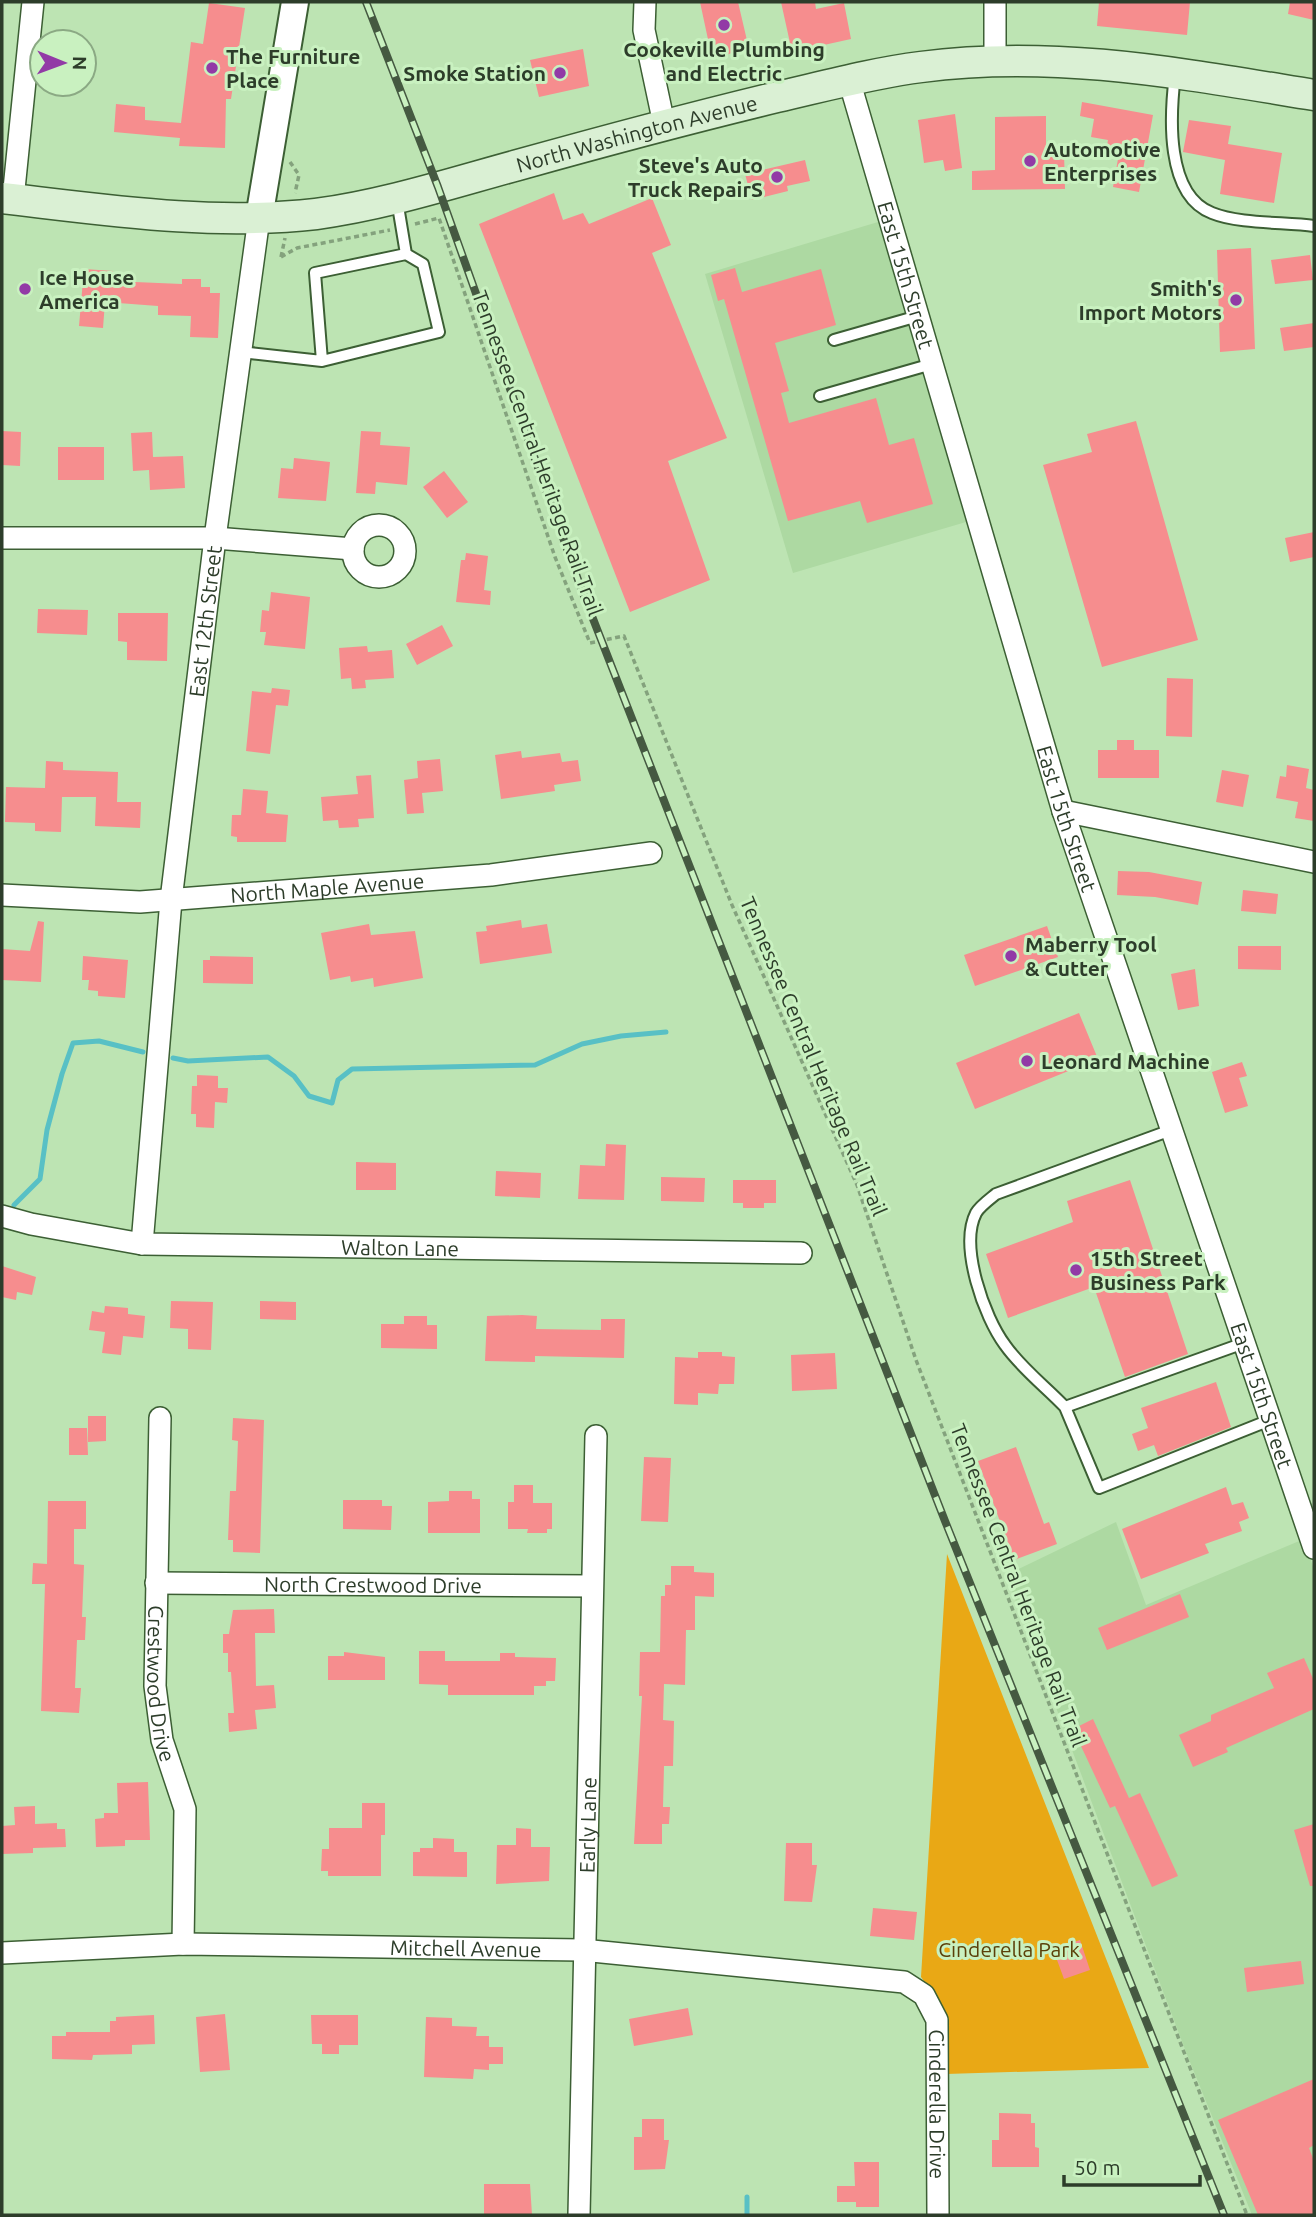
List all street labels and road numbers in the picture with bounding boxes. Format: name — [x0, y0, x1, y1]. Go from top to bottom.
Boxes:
street label: North Washington Avenue — [513, 90, 760, 177]
street label: East 15th Street — [873, 198, 939, 351]
street label: Tennessee Central Heritage Rail Trail — [468, 287, 608, 619]
street label: East 12th Street — [184, 544, 226, 698]
street label: East 15th Street — [1032, 743, 1102, 895]
street label: North Maple Avenue — [229, 868, 425, 907]
street label: Tennessee Central Heritage Rail Trail — [736, 893, 892, 1219]
street label: Walton Lane — [341, 1235, 459, 1260]
street label: East 15th Street — [1226, 1319, 1298, 1471]
street label: Tennessee Central Heritage Rail Trail — [946, 1420, 1092, 1750]
street label: North Crestwood Drive — [264, 1572, 482, 1597]
street label: Crestwood Drive — [143, 1605, 180, 1765]
street label: Early Lane — [574, 1777, 601, 1873]
street label: Mitchell Avenue — [390, 1935, 542, 1961]
street label: Cinderella Drive — [925, 2029, 950, 2179]

